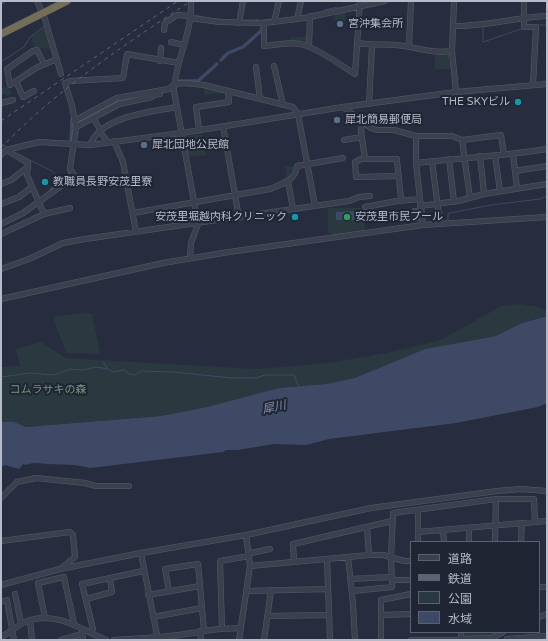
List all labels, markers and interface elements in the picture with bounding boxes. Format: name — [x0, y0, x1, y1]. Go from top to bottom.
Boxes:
place label: 宮沖集会所 — [348, 17, 403, 31]
marker: 宮沖集会所 — [335, 19, 345, 29]
place label: THE SKYビル — [442, 95, 510, 109]
marker: THE SKYビル — [513, 97, 523, 107]
place label: 犀北簡易郵便局 — [345, 113, 422, 127]
marker: 犀北簡易郵便局 — [332, 115, 342, 125]
place label: 犀北団地公民館 — [152, 138, 229, 152]
marker: 犀北団地公民館 — [139, 140, 149, 150]
place label: 教職員長野安茂里寮 — [53, 175, 152, 189]
marker: 教職員長野安茂里寮 — [40, 177, 50, 187]
place label: 安茂里堀越内科クリニック — [155, 210, 287, 224]
place label: 安茂里市民プール — [355, 210, 443, 224]
marker: 安茂里堀越内科クリニック — [290, 212, 300, 222]
marker: 安茂里市民プール — [342, 212, 352, 222]
park label: コムラサキの森 — [10, 383, 86, 397]
water label: 犀川 — [261, 398, 287, 418]
legend — [410, 541, 540, 633]
text: 道路 — [448, 552, 472, 566]
text: 鉄道 — [448, 572, 472, 586]
text: 公園 — [448, 592, 472, 606]
text: 水域 — [448, 612, 472, 626]

